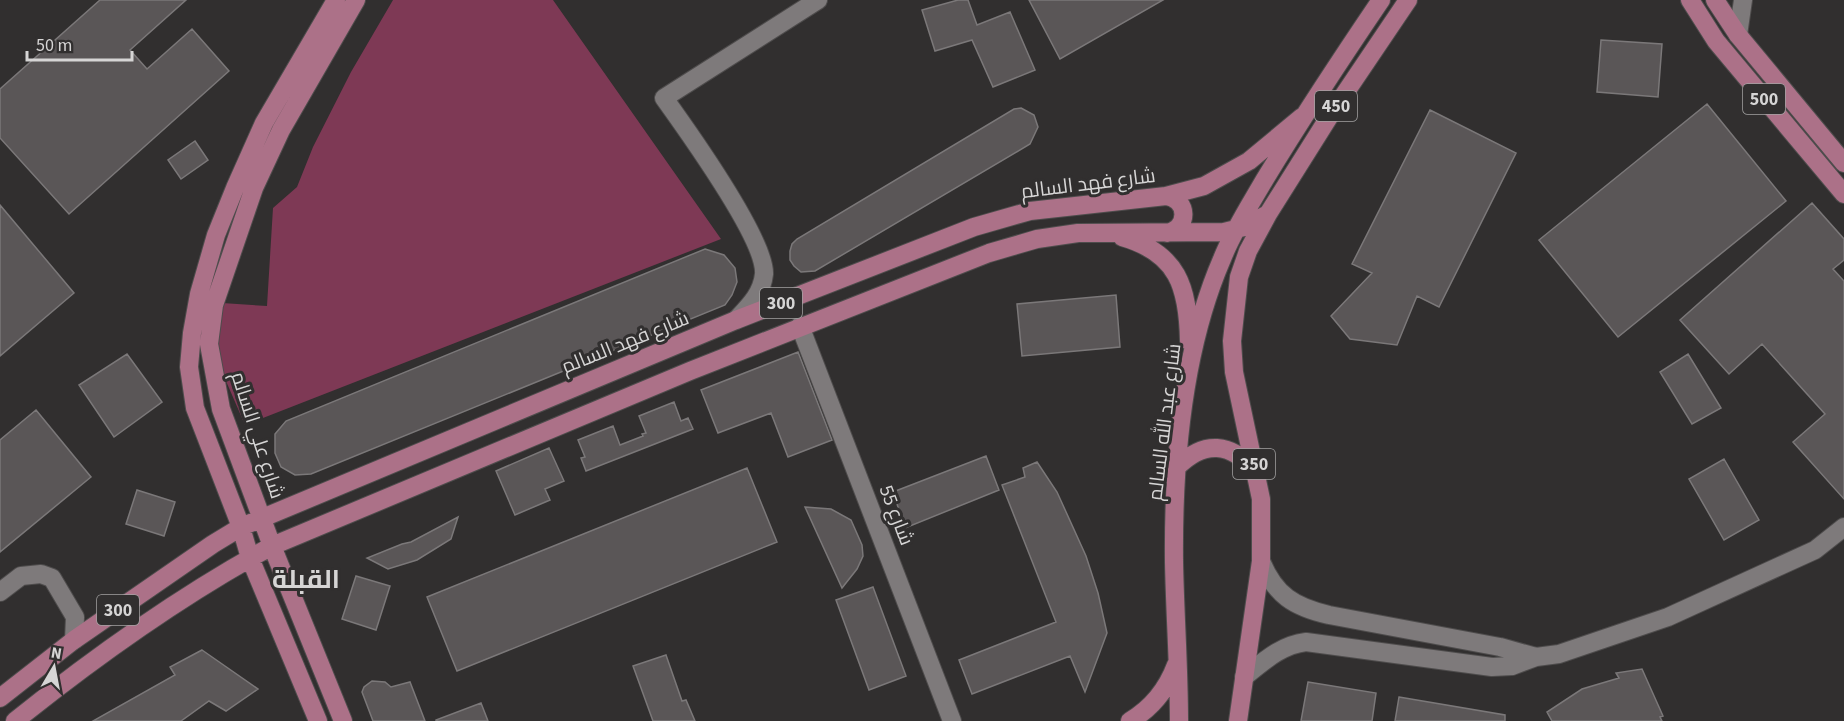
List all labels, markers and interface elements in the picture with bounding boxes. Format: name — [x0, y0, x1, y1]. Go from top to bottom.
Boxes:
scale bar — [27, 24, 132, 62]
text: 50 m — [36, 33, 72, 58]
road number: 500 — [1743, 84, 1785, 114]
road number: 450 — [1315, 91, 1357, 121]
street label: شارع فهد السالم — [1019, 162, 1157, 206]
road number: 300 — [760, 288, 802, 318]
street label: شارع فهد السالم — [557, 305, 693, 381]
street label: شارع عبد الله السالم — [1141, 342, 1189, 502]
street label: شارع علي السالم — [222, 368, 291, 503]
road number: 350 — [1233, 449, 1275, 479]
street label: شارع 55 — [872, 481, 920, 550]
district label: القبلة — [272, 561, 340, 598]
road number: 300 — [97, 595, 139, 625]
north arrow — [24, 637, 84, 697]
text: N — [49, 641, 64, 665]

